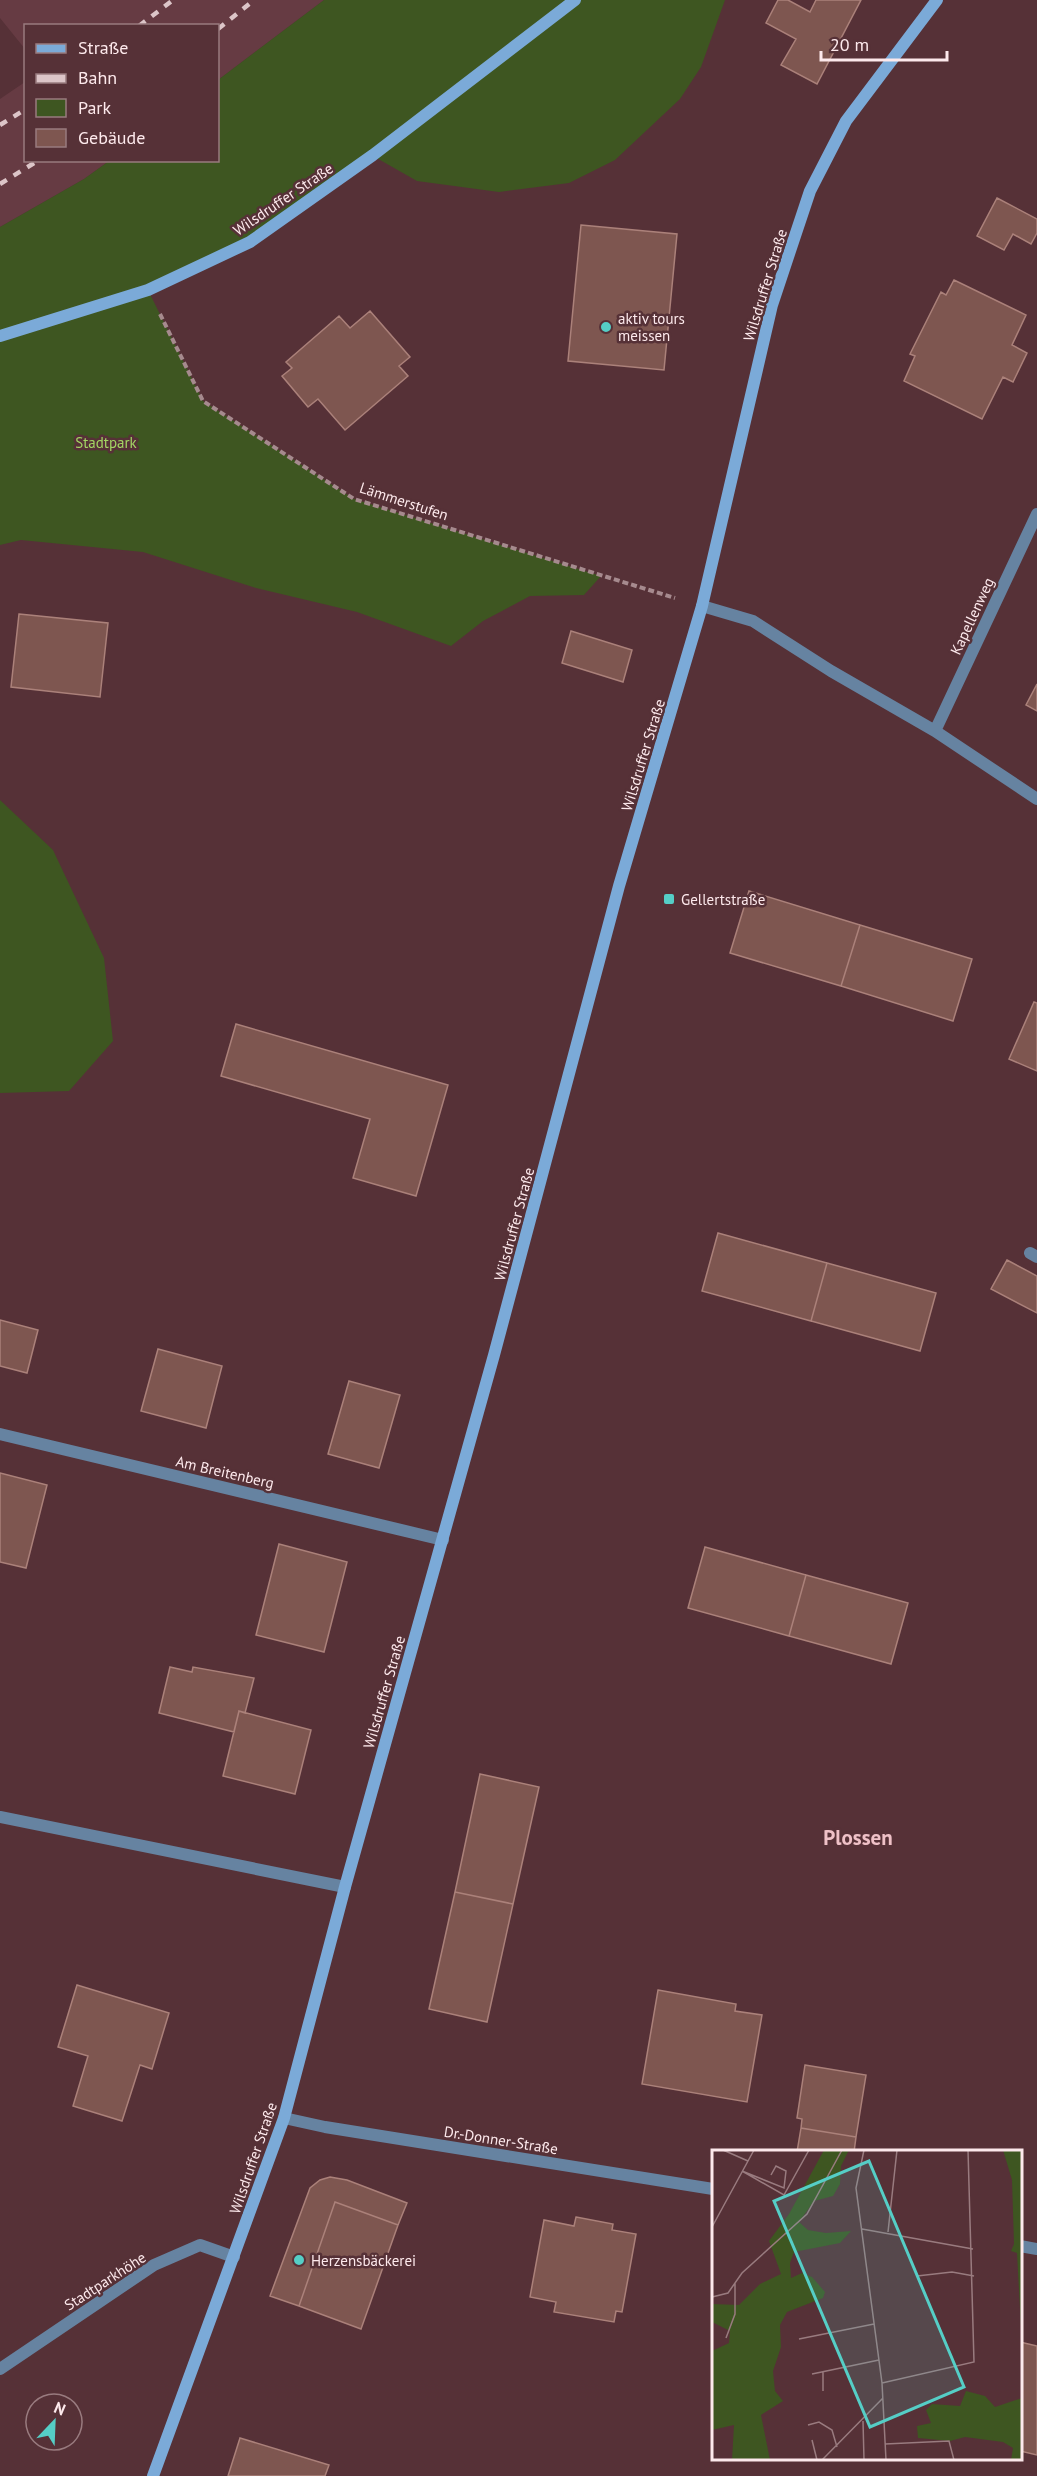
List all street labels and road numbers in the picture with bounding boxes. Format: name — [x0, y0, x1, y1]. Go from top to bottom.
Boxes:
street label: Wilsdruffer Straße — [229, 159, 337, 239]
street label: Wilsdruffer Straße — [739, 226, 791, 344]
street label: Lämmerstufen — [357, 478, 451, 524]
street label: Kapellenweg — [946, 574, 998, 658]
street label: Wilsdruffer Straße — [617, 696, 669, 814]
street label: Wilsdruffer Straße — [490, 1165, 538, 1283]
street label: Am Breitenberg — [174, 1451, 276, 1493]
street label: Wilsdruffer Straße — [359, 1633, 409, 1751]
street label: Wilsdruffer Straße — [225, 2100, 281, 2216]
street label: Dr.-Donner-Straße — [443, 2122, 559, 2158]
street label: Stadtparkhöhe — [61, 2248, 149, 2314]

